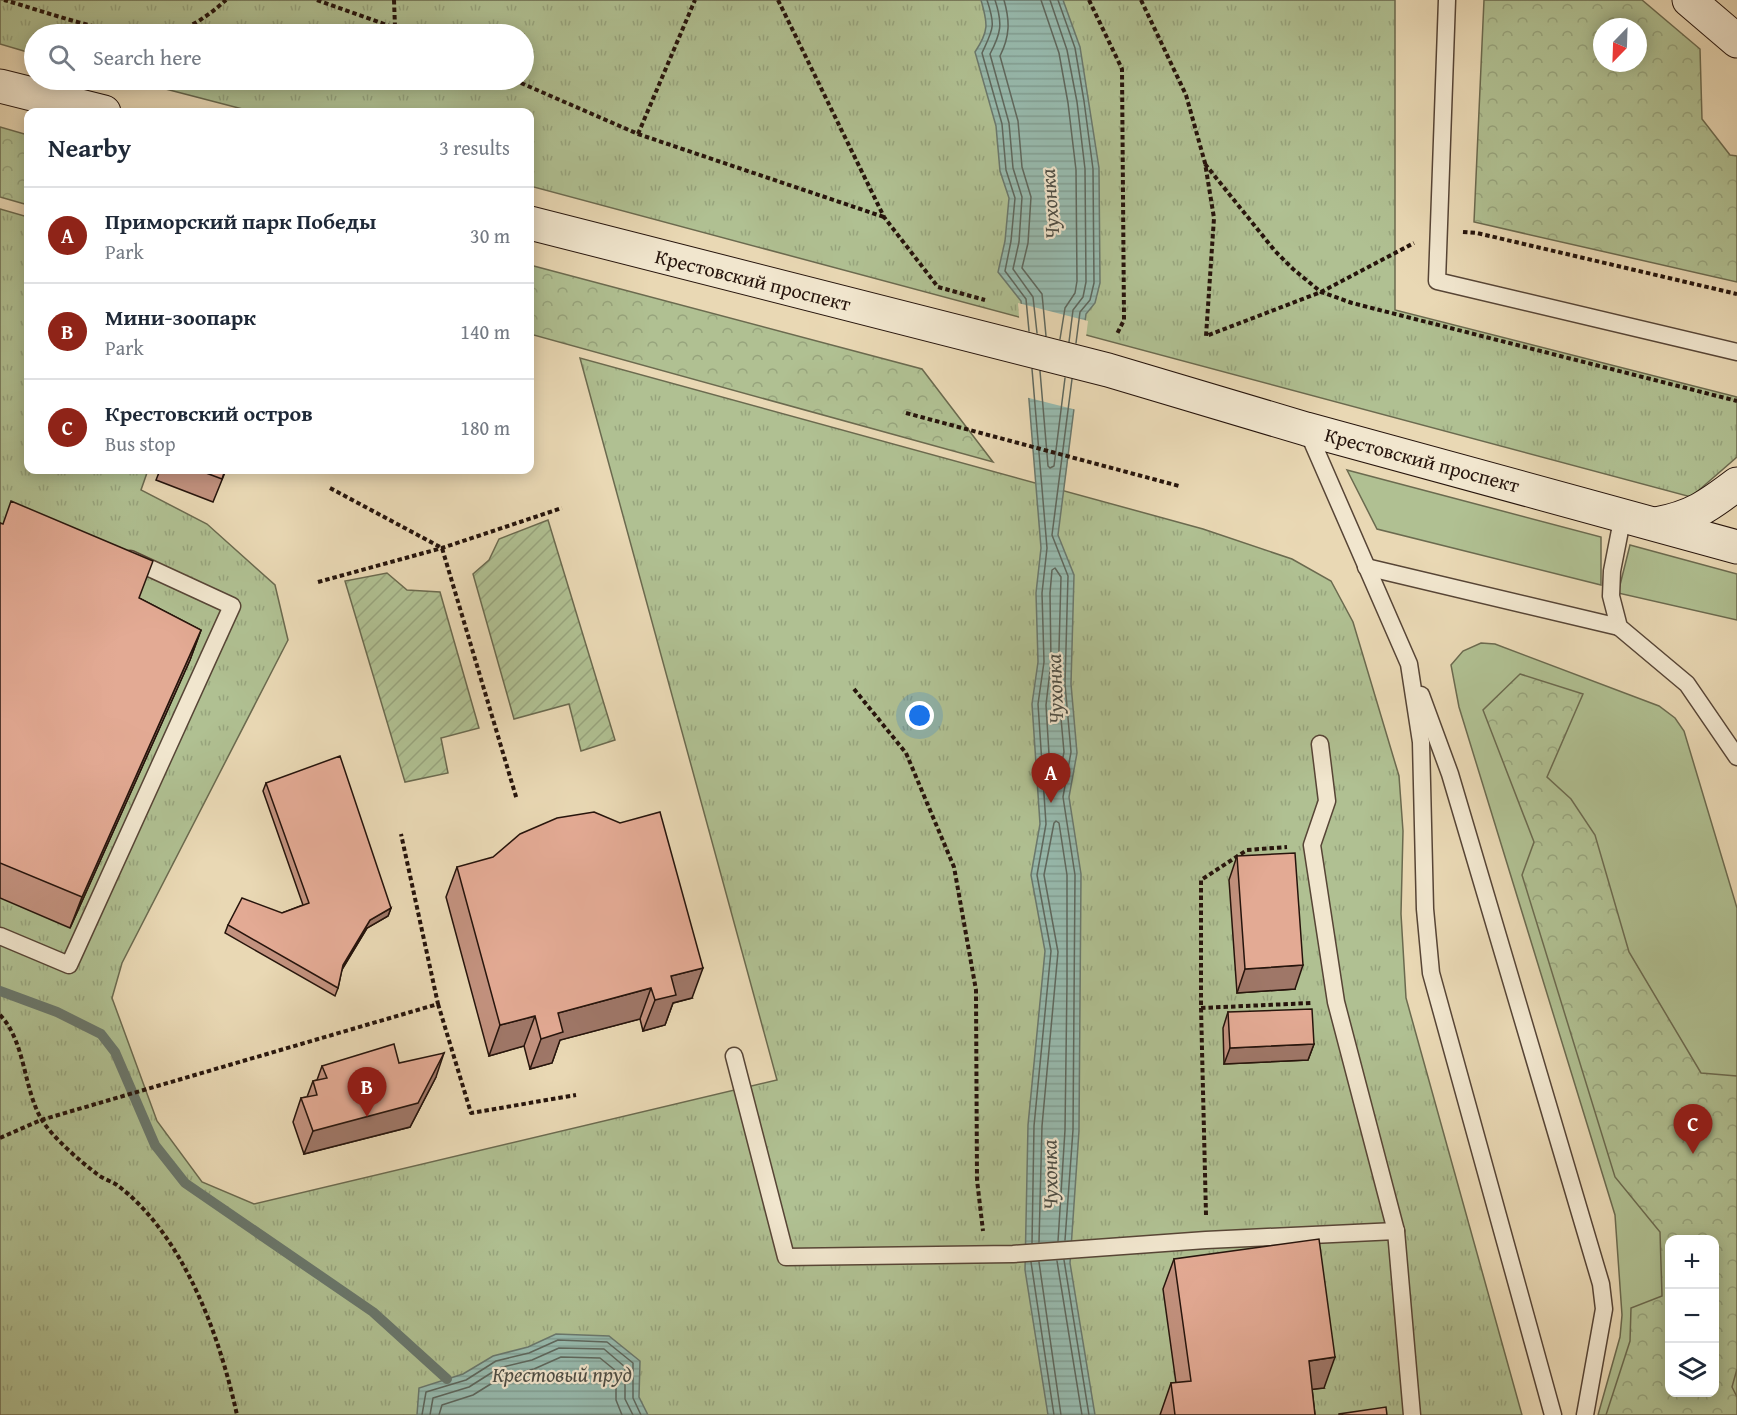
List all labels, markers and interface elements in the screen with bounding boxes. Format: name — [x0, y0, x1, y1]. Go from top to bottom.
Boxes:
north arrow — [1593, 18, 1647, 72]
search box — [24, 24, 534, 90]
icon: search — [45, 41, 78, 74]
text: Search here — [93, 41, 202, 73]
text: Nearby — [48, 128, 131, 167]
text: 3 results — [439, 133, 510, 162]
water label: Чухонка — [1032, 167, 1067, 240]
text: Приморский парк Победы — [105, 205, 376, 237]
text: A — [61, 221, 74, 250]
text: 30 m — [470, 221, 510, 250]
text: Park — [105, 237, 144, 266]
street label: Крестовский проспект — [652, 241, 854, 318]
text: Мини-зоопарк — [105, 301, 256, 333]
text: B — [61, 317, 74, 346]
text: 140 m — [460, 317, 510, 346]
text: Park — [105, 333, 144, 362]
text: Крестовский остров — [105, 397, 313, 429]
text: C — [62, 413, 73, 442]
text: 180 m — [460, 413, 510, 442]
street label: Крестовский проспект — [1322, 420, 1523, 500]
text: Bus stop — [105, 429, 176, 458]
water label: Чухонка — [1038, 653, 1071, 725]
your location — [905, 701, 934, 730]
pin: A — [1032, 754, 1070, 803]
pin: B — [348, 1068, 386, 1117]
pin: C — [1674, 1104, 1712, 1154]
water label: Чухонка — [1033, 1139, 1066, 1211]
map controls — [1665, 1235, 1719, 1397]
button: + — [1665, 1235, 1719, 1289]
button: − — [1665, 1289, 1719, 1343]
button: layers — [1665, 1343, 1719, 1397]
water label: Крестовый пруд — [492, 1359, 632, 1390]

